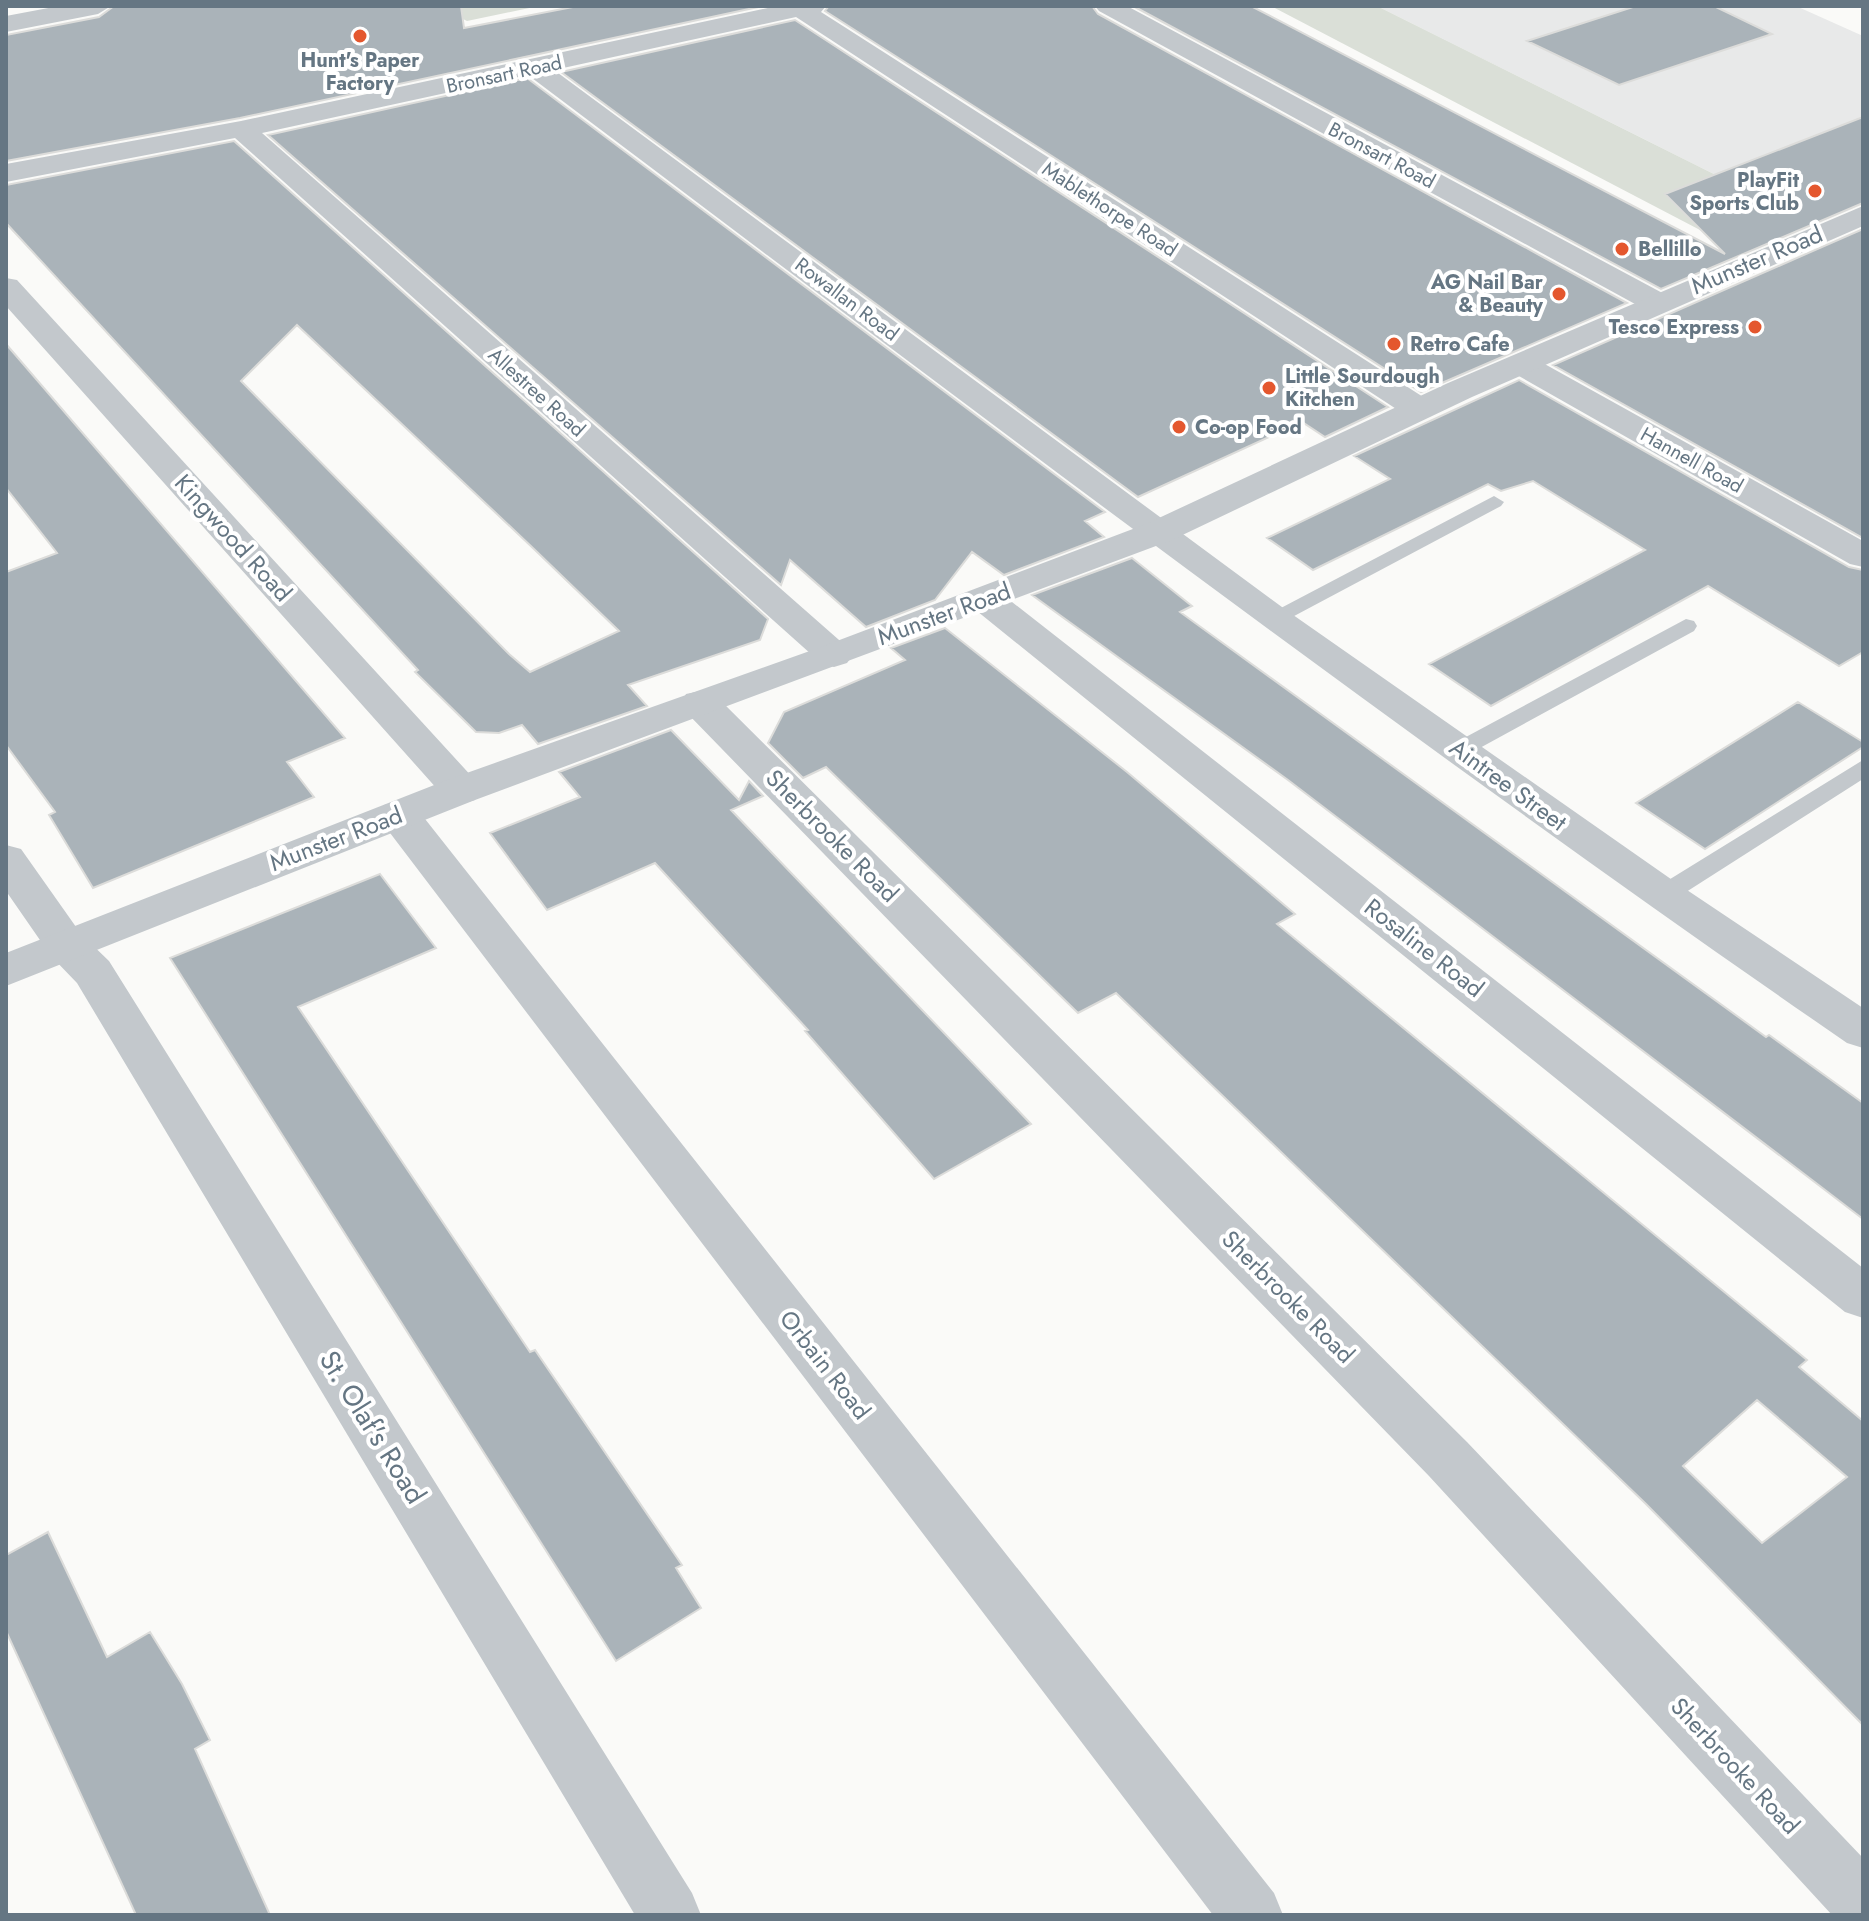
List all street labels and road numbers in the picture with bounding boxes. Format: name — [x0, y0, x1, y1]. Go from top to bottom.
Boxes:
street label: Bronsart Road — [444, 48, 565, 101]
street label: Bronsart Road — [1323, 115, 1441, 196]
street label: Mablethorpe Road — [1036, 155, 1183, 264]
street label: Munster Road — [1686, 216, 1828, 303]
street label: Rowallan Road — [789, 251, 905, 348]
street label: Allestree Road — [482, 341, 592, 444]
street label: Hannell Road — [1635, 420, 1748, 501]
street label: Kingwood Road — [167, 466, 300, 609]
street label: Munster Road — [872, 573, 1015, 654]
street label: Aintree Street — [1442, 730, 1574, 839]
street label: Sherbrooke Road — [758, 761, 907, 910]
street label: Munster Road — [264, 797, 407, 880]
street label: Rosaline Road — [1357, 890, 1492, 1006]
street label: Sherbrooke Road — [1214, 1222, 1363, 1371]
street label: Orbain Road — [772, 1303, 879, 1427]
street label: St. Olaf's Road — [309, 1343, 436, 1512]
street label: Sherbrooke Road — [1663, 1689, 1808, 1842]

